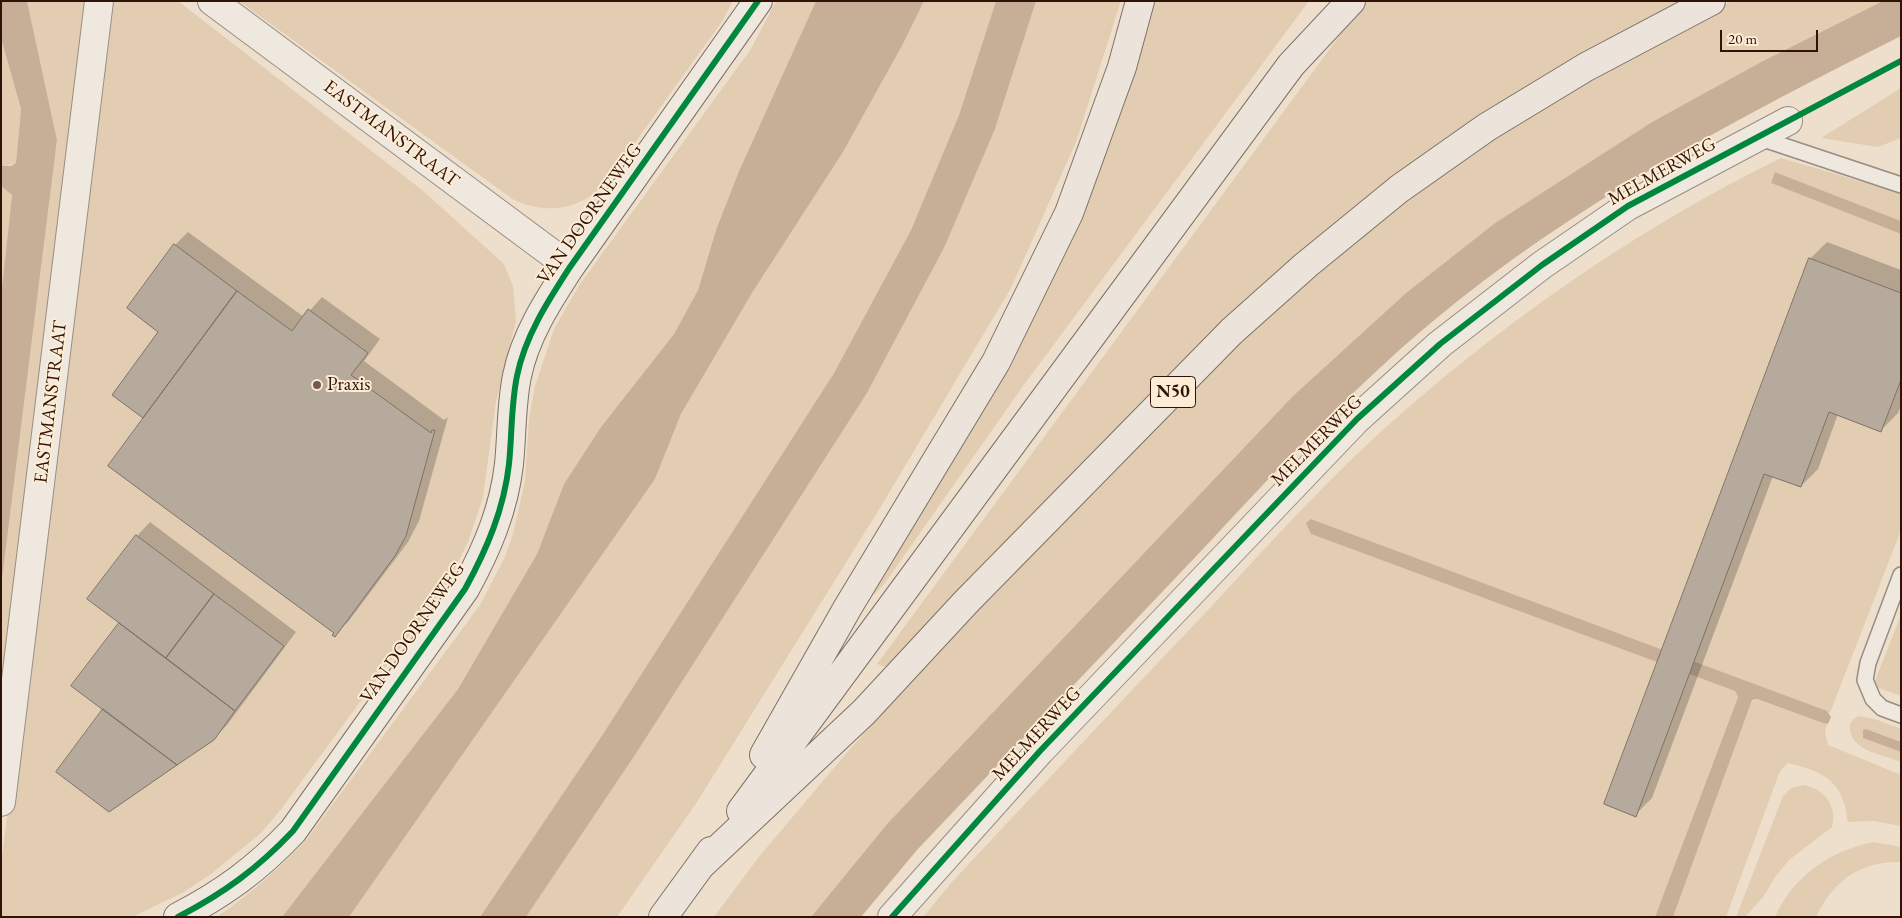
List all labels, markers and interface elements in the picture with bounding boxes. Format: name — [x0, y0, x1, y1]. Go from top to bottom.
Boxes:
scale bar — [1722, 20, 1820, 52]
text: 20 m — [1728, 29, 1757, 48]
street label: EASTMANSTRAAT — [319, 76, 463, 192]
street label: MELMERWEG — [1604, 133, 1720, 211]
street label: VAN DOORNEWEG — [533, 139, 647, 289]
street label: EASTMANSTRAAT — [30, 319, 72, 485]
place label: Praxis — [327, 374, 370, 396]
road number: N50 — [1150, 377, 1196, 408]
marker: Praxis — [311, 379, 323, 391]
street label: MELMERWEG — [1266, 390, 1368, 492]
street label: VAN DOORNEWEG — [356, 558, 470, 708]
street label: MELMERWEG — [988, 682, 1086, 786]

